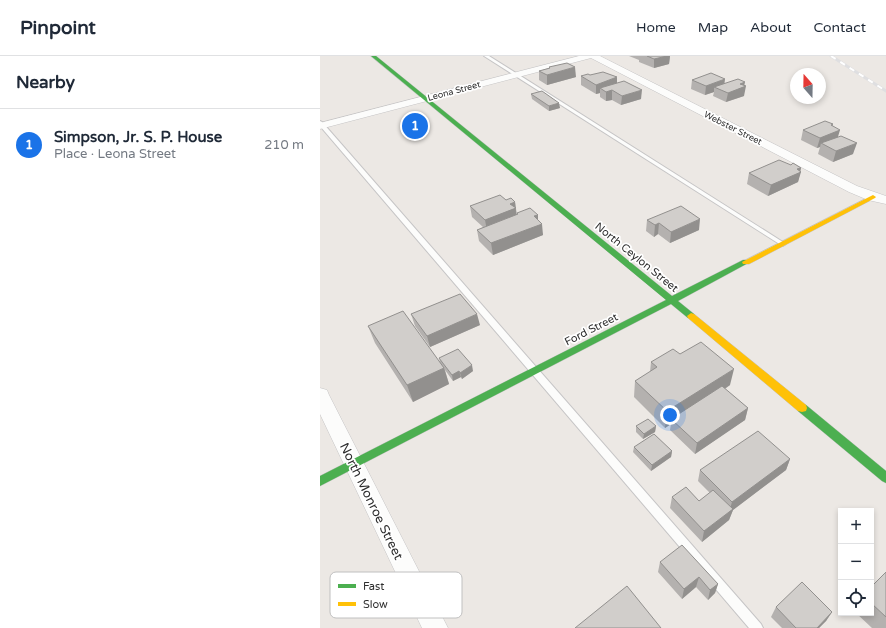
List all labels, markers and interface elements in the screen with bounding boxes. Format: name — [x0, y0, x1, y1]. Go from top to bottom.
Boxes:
text: Pinpoint — [20, 17, 96, 39]
text: Home — [636, 19, 676, 36]
text: Map — [698, 19, 728, 36]
text: About — [750, 19, 792, 36]
text: Contact — [814, 19, 866, 36]
north arrow — [790, 68, 826, 104]
text: Nearby — [16, 72, 75, 93]
street label: Leona Street — [426, 79, 482, 104]
street label: Webster Street — [702, 109, 764, 148]
pin: 1 — [402, 111, 428, 141]
text: Simpson, Jr. S. P. House — [54, 128, 222, 146]
text: 1 — [25, 137, 33, 153]
text: 210 m — [264, 137, 304, 153]
text: Place · Leona Street — [54, 146, 176, 162]
street label: North Ceylon Street — [592, 220, 681, 295]
street label: Ford Street — [562, 310, 620, 348]
your location — [660, 405, 680, 425]
street label: North Monroe Street — [336, 440, 406, 563]
map controls — [838, 508, 874, 616]
button: + — [838, 508, 874, 544]
button: − — [838, 544, 874, 580]
legend — [330, 572, 462, 618]
text: Fast — [363, 580, 384, 593]
button: locate — [838, 580, 874, 616]
text: Slow — [363, 598, 388, 611]

